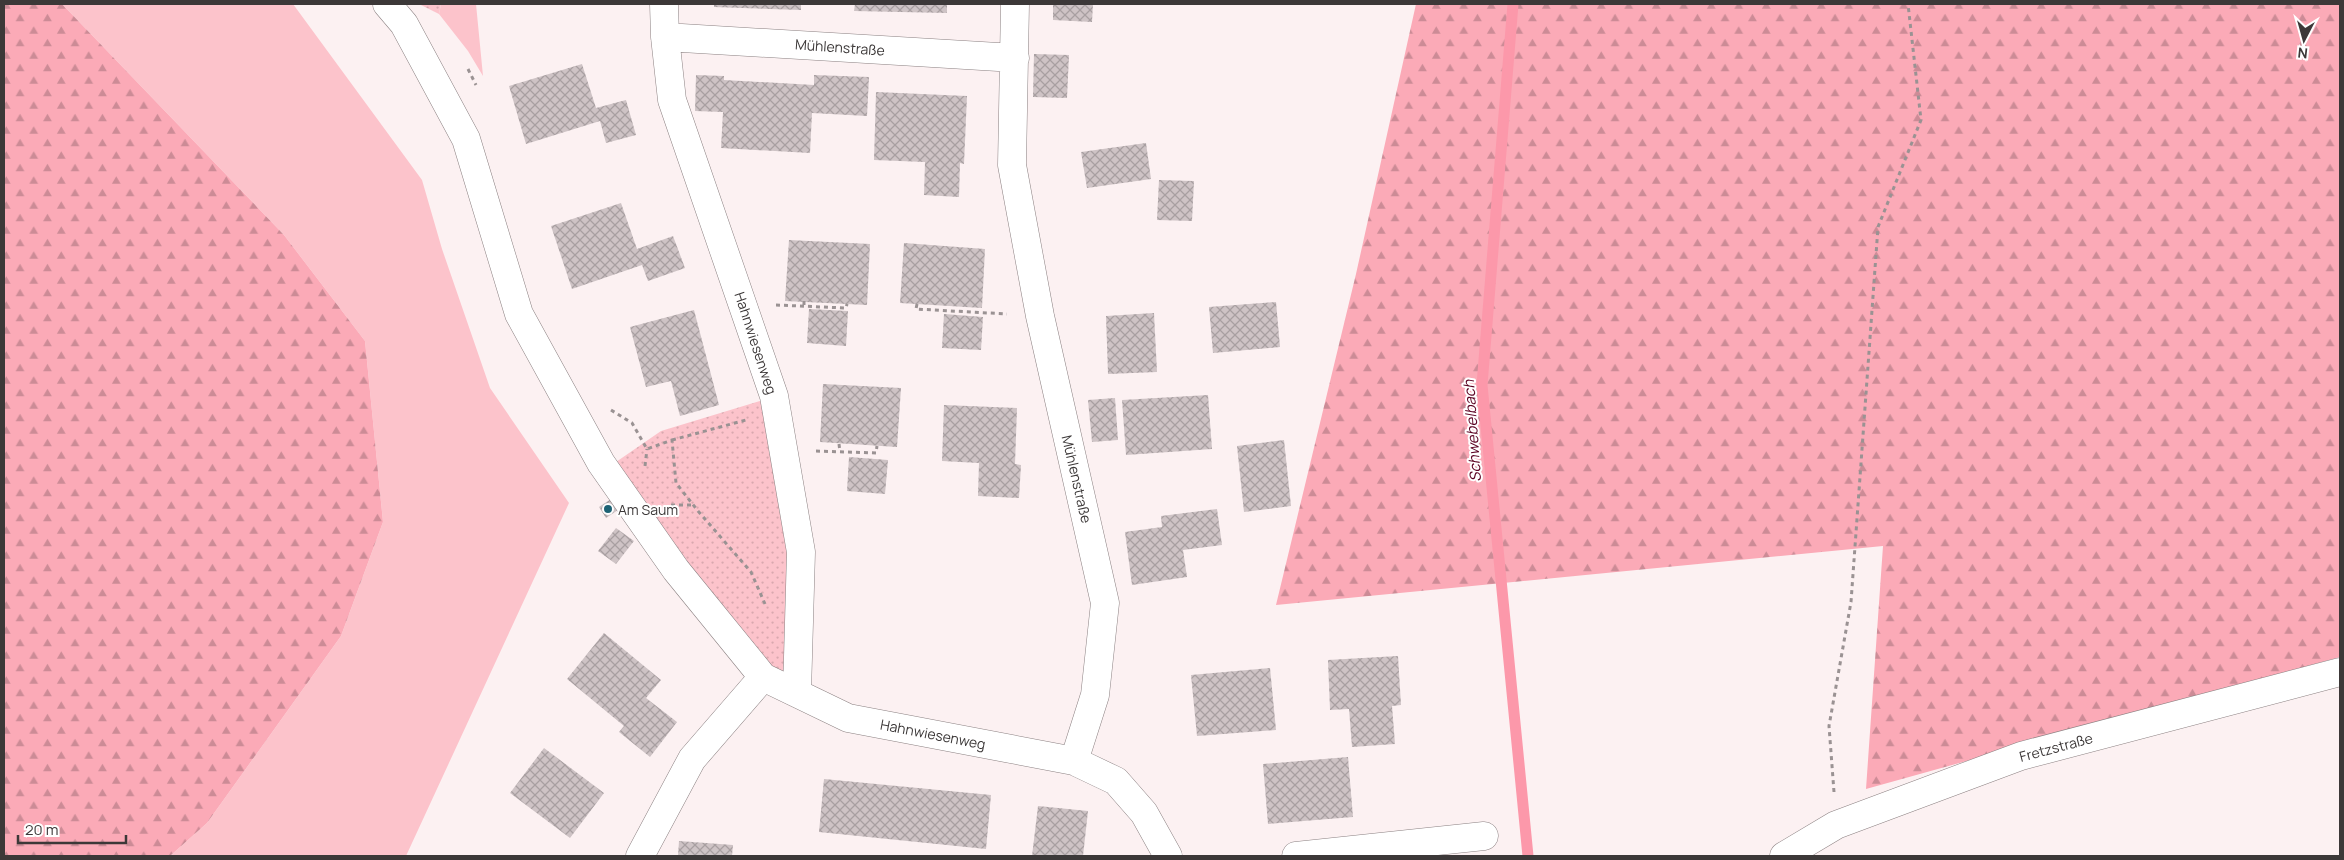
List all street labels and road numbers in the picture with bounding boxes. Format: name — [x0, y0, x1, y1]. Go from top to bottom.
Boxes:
street label: Mühlenstraße — [794, 34, 886, 60]
street label: Hahnwiesenweg — [730, 289, 782, 397]
street label: Mühlenstraße — [1058, 433, 1096, 525]
street label: Hahnwiesenweg — [879, 714, 987, 754]
street label: Fretzstraße — [2017, 728, 2095, 766]

